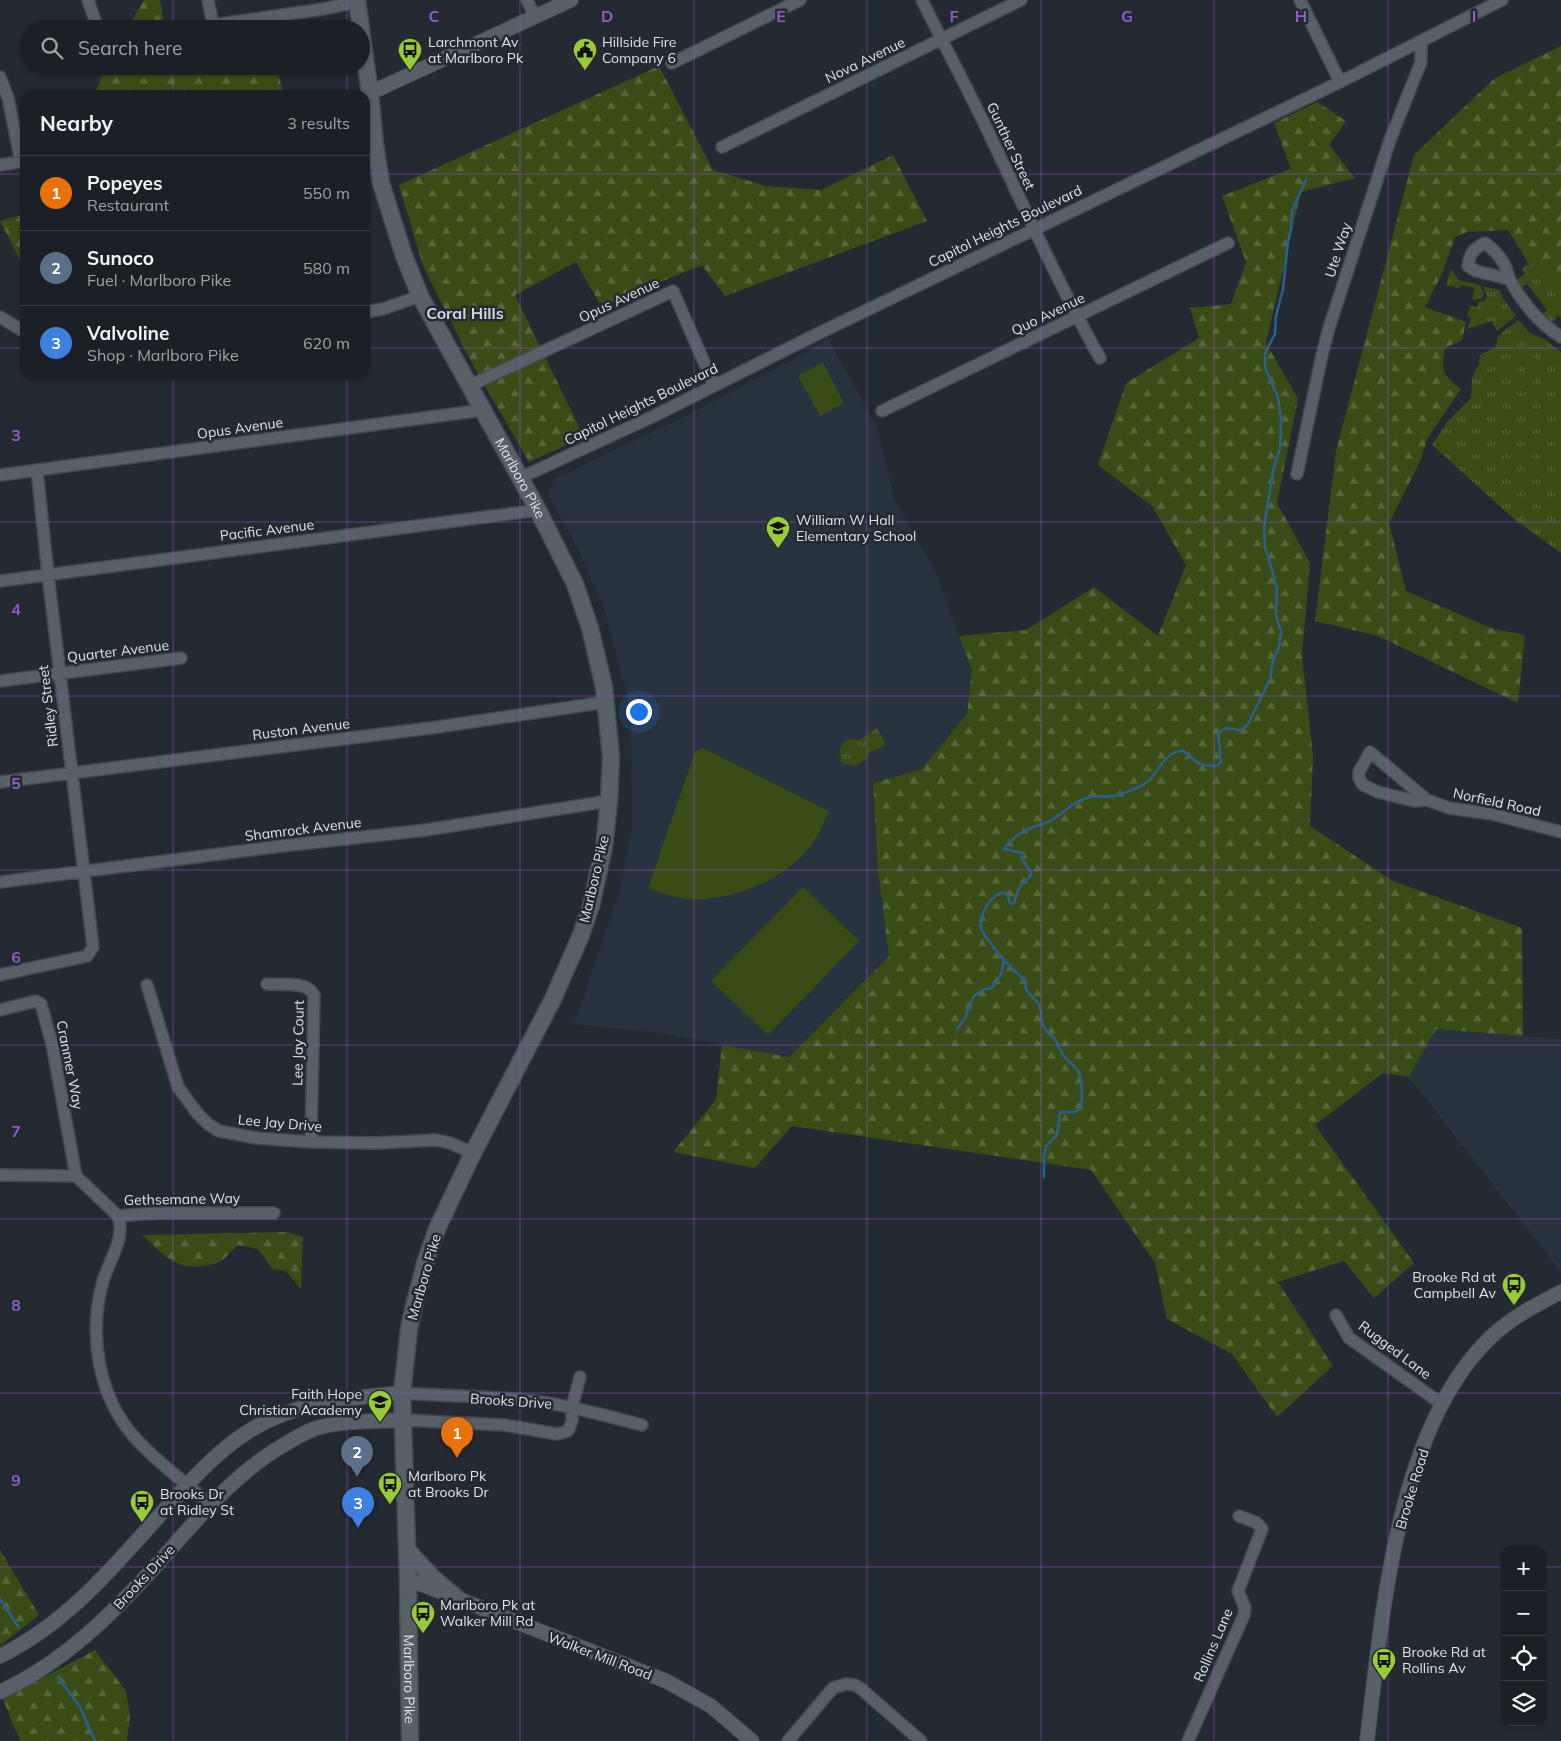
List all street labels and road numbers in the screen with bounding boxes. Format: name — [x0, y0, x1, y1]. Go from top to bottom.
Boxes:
street label: Nova Avenue — [822, 33, 908, 87]
street label: Gunther Street — [983, 99, 1039, 193]
street label: Capitol Heights Boulevard — [925, 181, 1085, 271]
street label: Ute Way — [1321, 220, 1356, 280]
street label: Opus Avenue — [576, 274, 662, 326]
street label: Quo Avenue — [1008, 289, 1088, 339]
street label: Capitol Heights Boulevard — [561, 359, 721, 449]
street label: Opus Avenue — [196, 413, 284, 443]
street label: Marlboro Pike — [491, 435, 550, 521]
street label: Pacific Avenue — [219, 515, 315, 545]
street label: Quarter Avenue — [66, 636, 170, 666]
street label: Ridley Street — [34, 664, 62, 748]
street label: Ruston Avenue — [251, 714, 351, 744]
street label: Norfield Road — [1451, 784, 1543, 820]
street label: Shamrock Avenue — [244, 813, 362, 845]
street label: Marlboro Pike — [575, 834, 613, 924]
street label: Lee Jay Court — [288, 1000, 308, 1086]
street label: Cranmer Way — [53, 1019, 88, 1112]
street label: Lee Jay Drive — [237, 1110, 323, 1136]
street label: Gethsemane Way — [124, 1189, 241, 1209]
street label: Marlboro Pike — [403, 1232, 445, 1322]
street label: Rugged Lane — [1355, 1317, 1435, 1383]
street label: Brooks Drive — [469, 1389, 553, 1413]
street label: Brooke Road — [1391, 1447, 1433, 1531]
street label: Brooks Drive — [109, 1541, 179, 1613]
street label: Rollins Lane — [1189, 1606, 1237, 1684]
street label: Walker Mill Road — [545, 1628, 655, 1684]
street label: Marlboro Pike — [400, 1634, 419, 1724]

